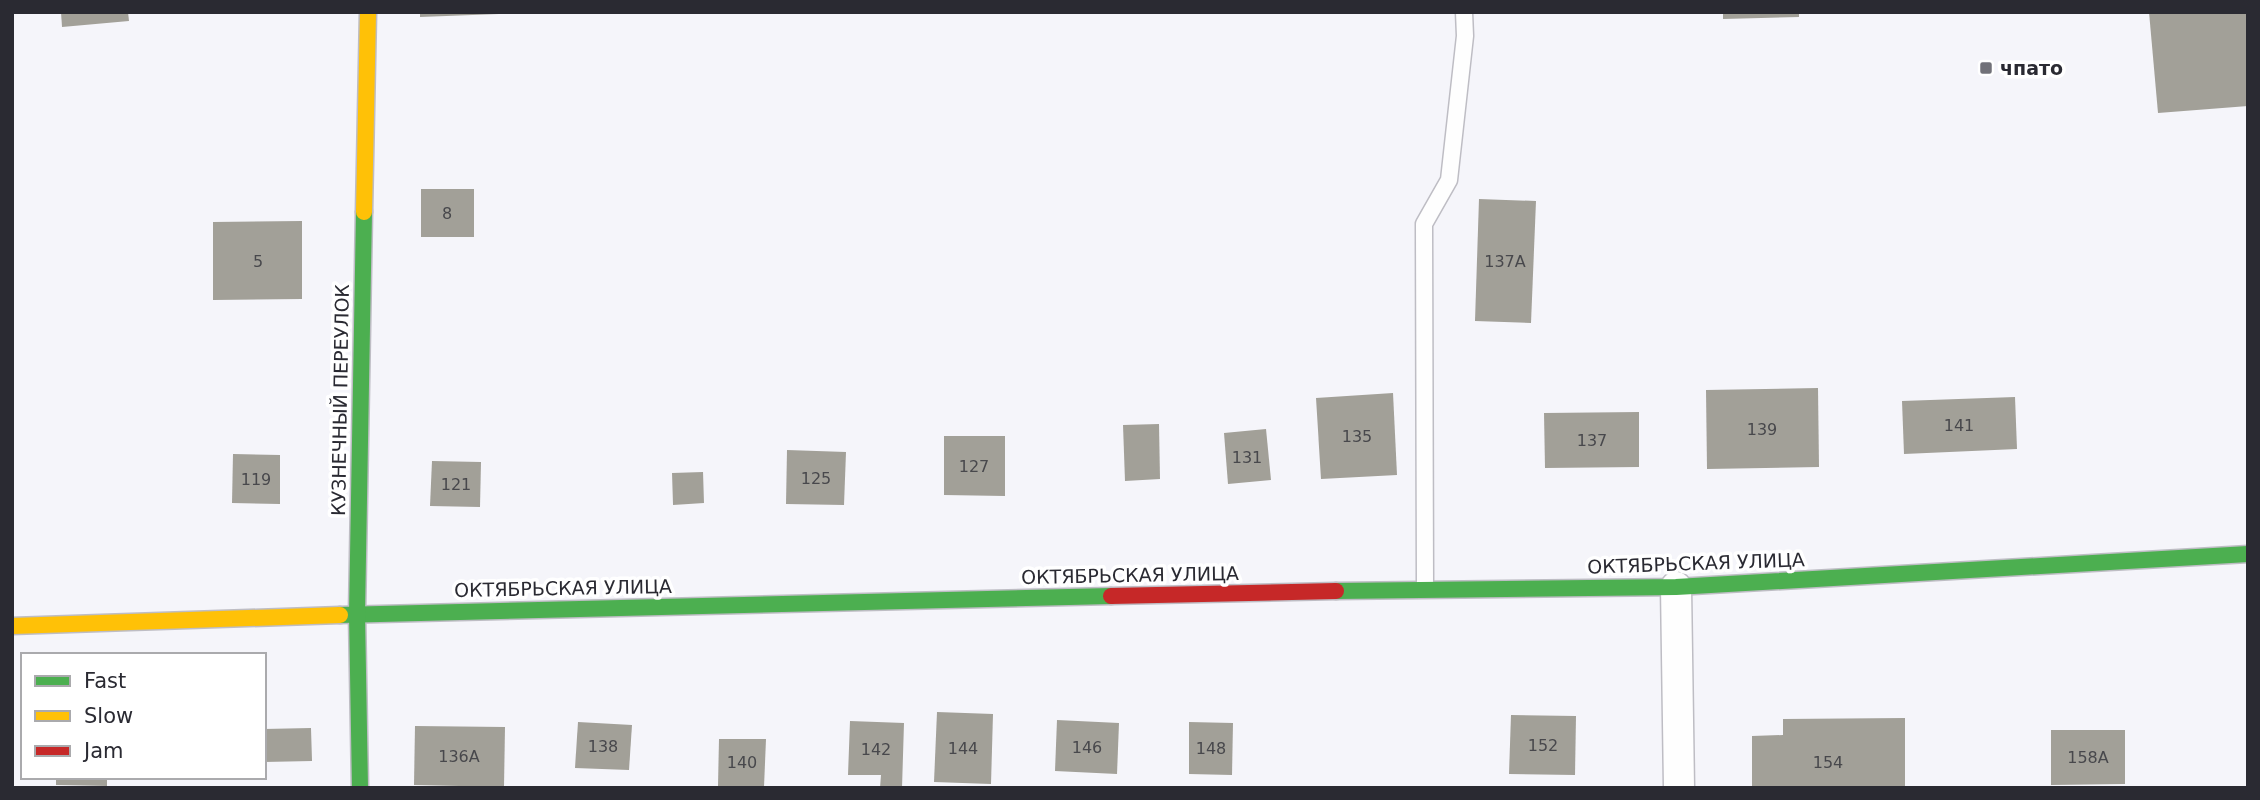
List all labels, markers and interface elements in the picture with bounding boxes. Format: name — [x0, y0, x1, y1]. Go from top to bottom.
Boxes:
place label: чпато — [2000, 57, 2063, 79]
marker: чпато — [1978, 60, 1994, 76]
house number: 8 — [442, 204, 452, 223]
house number: 5 — [253, 252, 263, 271]
house number: 137А — [1484, 252, 1526, 271]
street label: КУЗНЕЧНЫЙ ПЕРЕУЛОК — [327, 283, 353, 516]
house number: 141 — [1944, 416, 1974, 435]
house number: 139 — [1747, 420, 1777, 439]
house number: 135 — [1342, 427, 1372, 446]
house number: 137 — [1577, 431, 1607, 450]
house number: 131 — [1232, 448, 1262, 467]
house number: 127 — [959, 457, 989, 476]
house number: 125 — [801, 469, 831, 488]
house number: 119 — [241, 470, 271, 489]
house number: 121 — [441, 475, 471, 494]
street label: ОКТЯБРЬСКАЯ УЛИЦА — [1587, 548, 1805, 578]
street label: ОКТЯБРЬСКАЯ УЛИЦА — [1021, 562, 1239, 588]
street label: ОКТЯБРЬСКАЯ УЛИЦА — [454, 575, 672, 601]
legend — [21, 653, 266, 779]
text: Fast — [84, 669, 126, 693]
text: Slow — [84, 704, 133, 728]
house number: 152 — [1528, 736, 1558, 755]
house number: 138 — [588, 737, 618, 756]
house number: 146 — [1072, 738, 1102, 757]
text: Jam — [82, 739, 124, 763]
house number: 144 — [948, 739, 978, 758]
house number: 148 — [1196, 739, 1226, 758]
house number: 142 — [861, 740, 891, 759]
house number: 136А — [438, 747, 480, 766]
house number: 158А — [2067, 748, 2109, 767]
house number: 140 — [727, 753, 757, 772]
house number: 154 — [1813, 753, 1843, 772]

